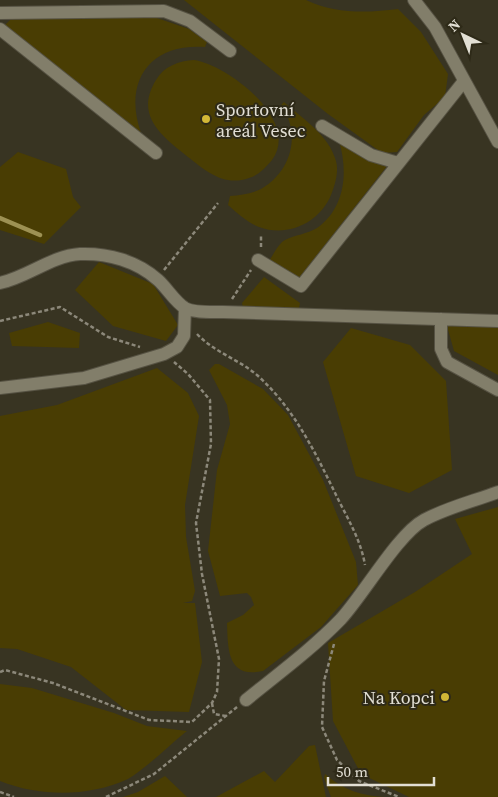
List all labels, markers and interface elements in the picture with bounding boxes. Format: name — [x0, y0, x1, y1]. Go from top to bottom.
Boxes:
north arrow — [438, 10, 488, 60]
text: N — [444, 15, 465, 36]
place label: Sportovní areál Vesec — [216, 97, 306, 143]
marker: Sportovní areál Vesec — [200, 113, 212, 125]
place label: Na Kopci — [363, 685, 435, 710]
marker: Na Kopci — [439, 691, 451, 703]
scale bar — [328, 754, 434, 786]
text: 50 m — [336, 761, 368, 782]

